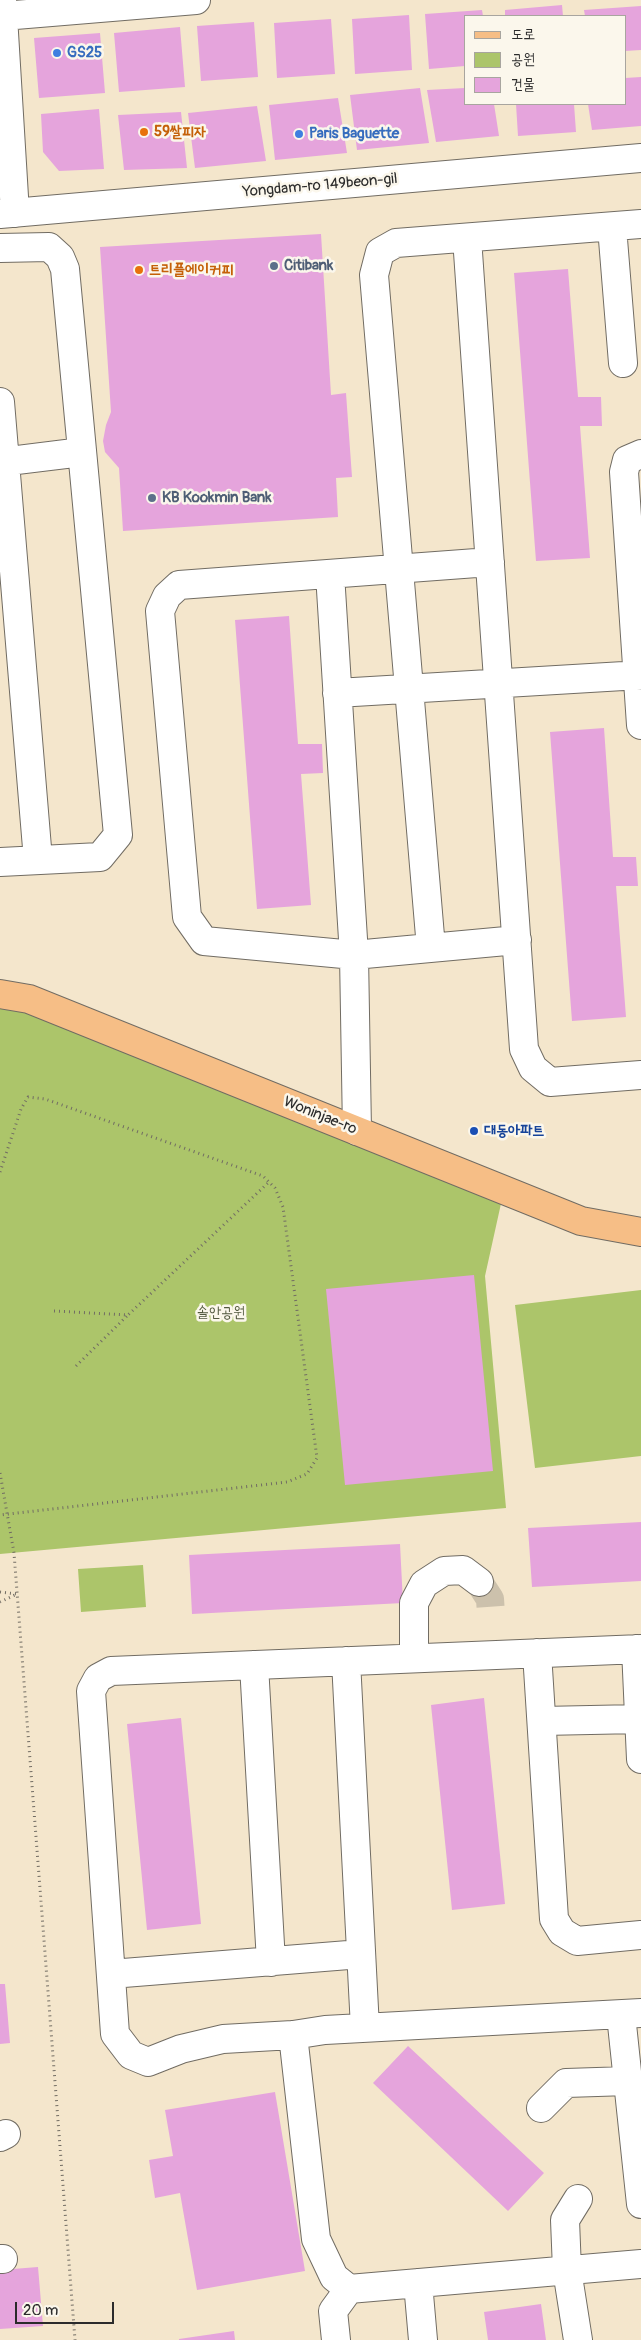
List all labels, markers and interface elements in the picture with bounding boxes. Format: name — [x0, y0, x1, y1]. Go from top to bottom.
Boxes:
legend — [463, 15, 626, 105]
text: 도로 — [511, 25, 535, 44]
place label: GS25 — [67, 44, 102, 62]
marker: GS25 — [51, 47, 63, 59]
text: 공원 — [511, 50, 535, 69]
text: 건물 — [511, 75, 535, 94]
place label: 59쌀피자 — [154, 123, 206, 141]
place label: Paris Baguette — [309, 125, 399, 143]
marker: 59쌀피자 — [138, 126, 150, 138]
marker: Paris Baguette — [293, 128, 305, 140]
street label: Yongdam-ro 149beon-gil — [242, 170, 398, 202]
place label: Citibank — [284, 257, 333, 275]
marker: Citibank — [268, 260, 280, 272]
place label: 트리플에이커피 — [149, 261, 233, 279]
marker: 트리플에이커피 — [133, 264, 145, 276]
place label: KB Kookmin Bank — [162, 489, 272, 507]
marker: KB Kookmin Bank — [146, 492, 158, 504]
street label: Woninjae-ro — [281, 1093, 359, 1139]
place label: 대동아파트 — [484, 1122, 544, 1140]
marker: 대동아파트 — [468, 1125, 480, 1137]
park label: 솔안공원 — [197, 1304, 245, 1322]
scale bar — [18, 2292, 116, 2324]
text: 20 m — [23, 2301, 58, 2320]

